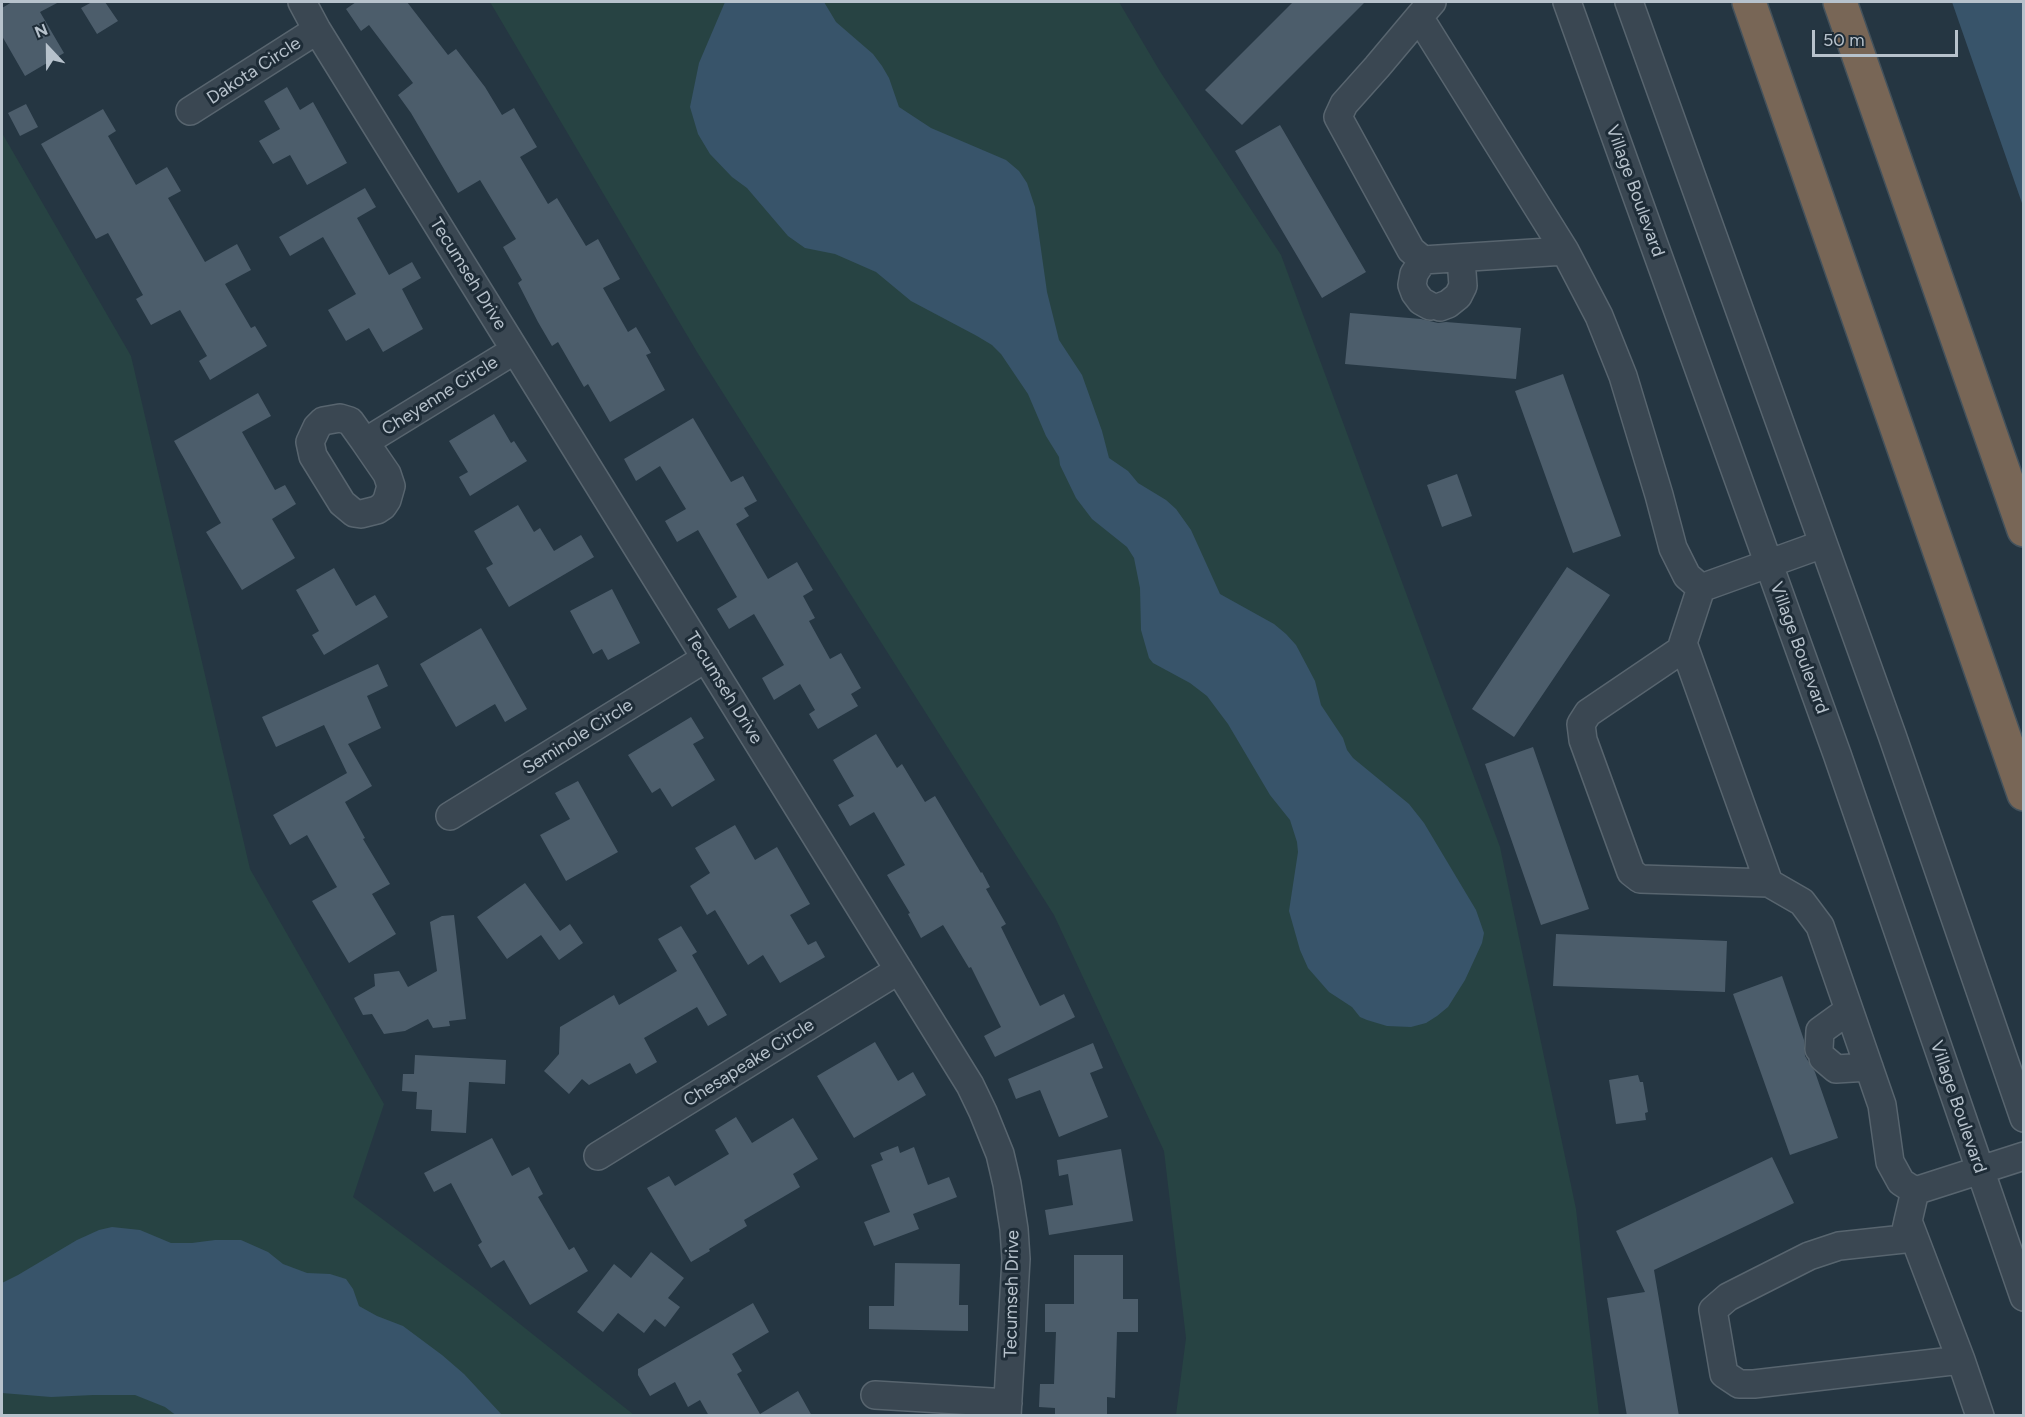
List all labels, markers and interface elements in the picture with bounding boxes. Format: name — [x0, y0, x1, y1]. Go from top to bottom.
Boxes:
north arrow — [18, 18, 78, 78]
scale bar — [1815, 18, 1960, 56]
text: N — [32, 20, 50, 42]
text: 50 m — [1823, 29, 1865, 51]
street label: Dakota Circle — [203, 33, 305, 109]
street label: Village Boulevard — [1601, 122, 1669, 260]
street label: Tecumseh Drive — [425, 214, 511, 334]
street label: Cheyenne Circle — [378, 352, 502, 440]
street label: Village Boulevard — [1765, 579, 1833, 717]
street label: Tecumseh Drive — [681, 628, 767, 748]
street label: Seminole Circle — [519, 694, 637, 780]
street label: Chesapeake Circle — [680, 1014, 818, 1112]
street label: Village Boulevard — [1925, 1038, 1991, 1176]
street label: Tecumseh Drive — [1000, 1230, 1024, 1358]

